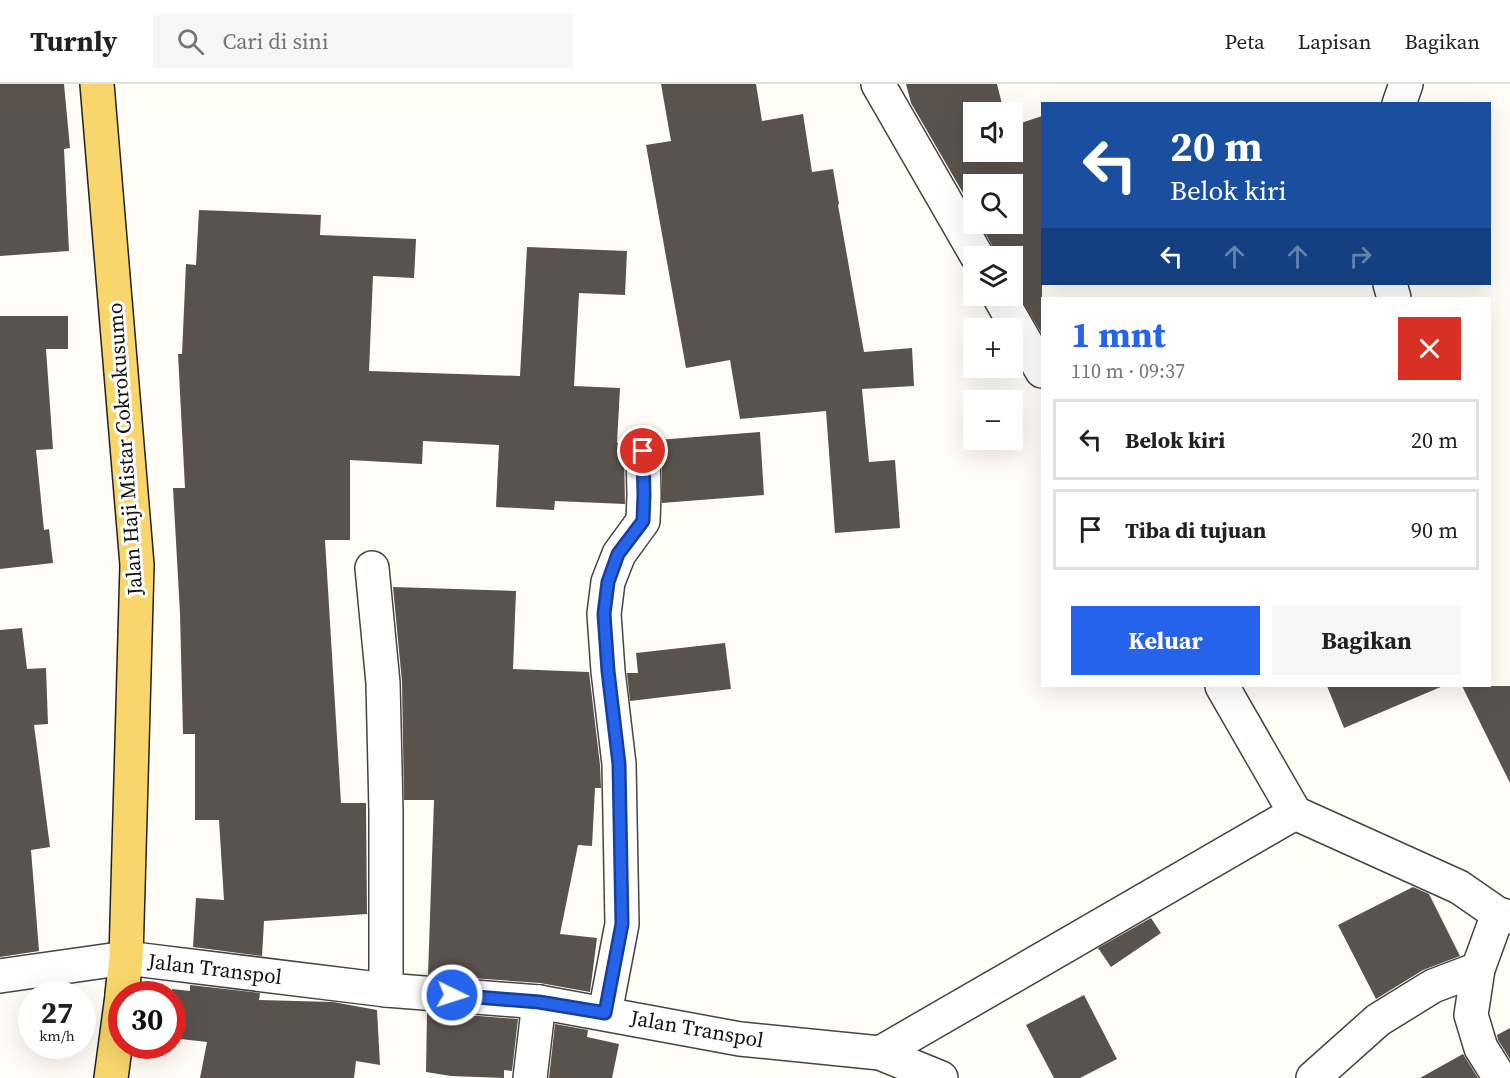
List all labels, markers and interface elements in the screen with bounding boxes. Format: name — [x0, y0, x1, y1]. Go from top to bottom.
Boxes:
search box — [153, 14, 573, 68]
text: Turnly — [30, 22, 117, 60]
icon: search — [174, 25, 207, 58]
text: Cari di sini — [222, 26, 328, 56]
text: Peta — [1224, 27, 1265, 56]
text: Lapisan — [1298, 27, 1371, 56]
text: Bagikan — [1404, 27, 1480, 56]
map controls — [963, 102, 1023, 450]
button: sound — [963, 102, 1023, 162]
text: 20 m — [1170, 117, 1263, 175]
icon: left — [1071, 126, 1149, 204]
text: Belok kiri — [1170, 172, 1286, 209]
button: search — [963, 174, 1023, 234]
icon: left — [1155, 240, 1188, 273]
icon: ahead — [1218, 240, 1251, 273]
icon: ahead — [1281, 240, 1314, 273]
icon: right — [1344, 240, 1377, 273]
button: layers — [963, 246, 1023, 306]
street label: Jalan Haji Mistar Cokrokusumo — [100, 302, 149, 597]
text: 1 mnt — [1071, 310, 1166, 359]
button: close — [1398, 317, 1461, 380]
button: + — [963, 318, 1023, 378]
text: 110 m · 09:37 — [1071, 357, 1185, 385]
button: − — [963, 390, 1023, 450]
icon: left — [1074, 423, 1107, 456]
pin — [617, 425, 668, 476]
text: Belok kiri — [1125, 425, 1225, 455]
text: 20 m — [1411, 425, 1458, 455]
icon: arrive — [626, 434, 659, 467]
icon: arrive — [1074, 513, 1107, 546]
text: Tiba di tujuan — [1125, 515, 1266, 545]
text: 90 m — [1411, 515, 1458, 545]
button: Keluar — [1071, 606, 1260, 675]
button: Bagikan — [1272, 606, 1461, 675]
street label: Jalan Transpol — [146, 946, 284, 991]
position arrow — [420, 963, 484, 1027]
speed limit sign: 30 — [108, 981, 186, 1059]
text: 27 — [41, 992, 73, 1033]
street label: Jalan Transpol — [627, 1002, 766, 1054]
text: km/h — [39, 1025, 75, 1046]

